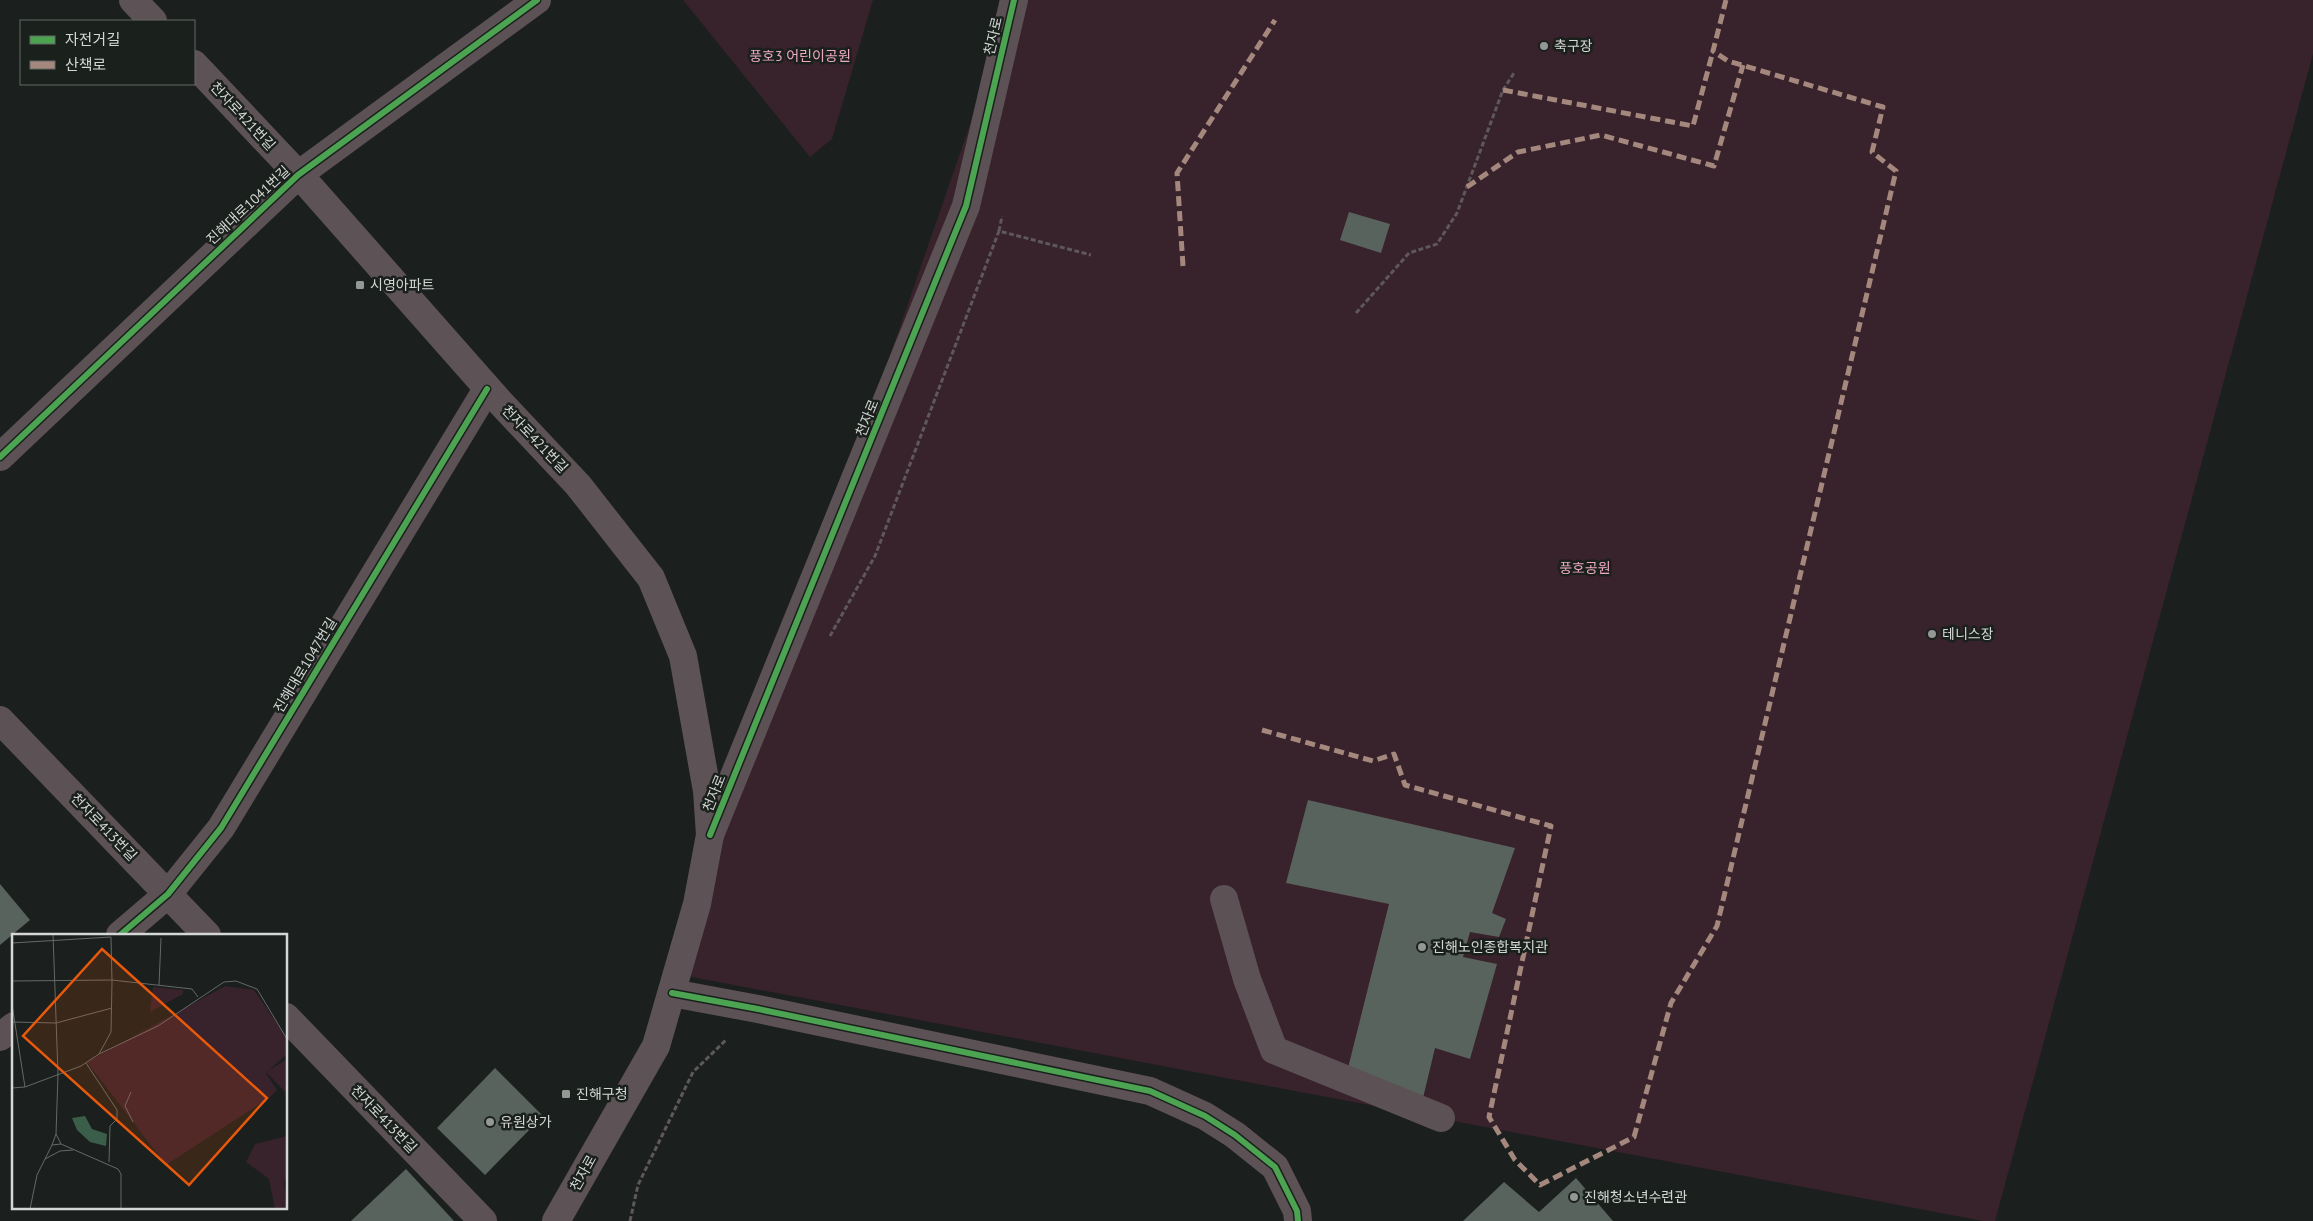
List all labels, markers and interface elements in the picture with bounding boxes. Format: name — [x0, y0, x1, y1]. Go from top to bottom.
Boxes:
street label: 천자로 — [980, 15, 1006, 57]
legend — [20, 20, 195, 85]
text: 자전거길 — [65, 30, 120, 49]
place label: 축구장 — [1554, 37, 1593, 55]
marker: 축구장 — [1538, 40, 1550, 52]
park label: 풍호3 어린이공원 — [749, 47, 851, 65]
text: 산책로 — [65, 55, 106, 74]
street label: 천자로421번길 — [207, 78, 279, 154]
street label: 진해대로1041번길 — [202, 162, 294, 248]
place label: 시영아파트 — [370, 276, 435, 294]
marker: 시영아파트 — [354, 279, 366, 291]
street label: 천자로 — [851, 397, 883, 439]
street label: 천자로421번길 — [498, 401, 572, 477]
park label: 풍호공원 — [1559, 559, 1611, 577]
street label: 진해대로1047번길 — [270, 614, 340, 716]
place label: 테니스장 — [1942, 625, 1994, 643]
marker: 테니스장 — [1926, 628, 1938, 640]
street label: 천자로 — [698, 772, 730, 814]
street label: 천자로413번길 — [67, 789, 141, 865]
inset map — [12, 934, 288, 1208]
place label: 진해노인종합복지관 — [1432, 938, 1548, 956]
marker: 진해노인종합복지관 — [1416, 941, 1428, 953]
street label: 천자로413번길 — [347, 1081, 421, 1157]
place label: 진해구청 — [576, 1085, 628, 1103]
marker: 진해구청 — [560, 1088, 572, 1100]
place label: 유원상가 — [500, 1113, 552, 1131]
marker: 유원상가 — [484, 1116, 496, 1128]
street label: 천자로 — [566, 1152, 600, 1194]
place label: 진해청소년수련관 — [1584, 1188, 1687, 1206]
marker: 진해청소년수련관 — [1568, 1191, 1580, 1203]

